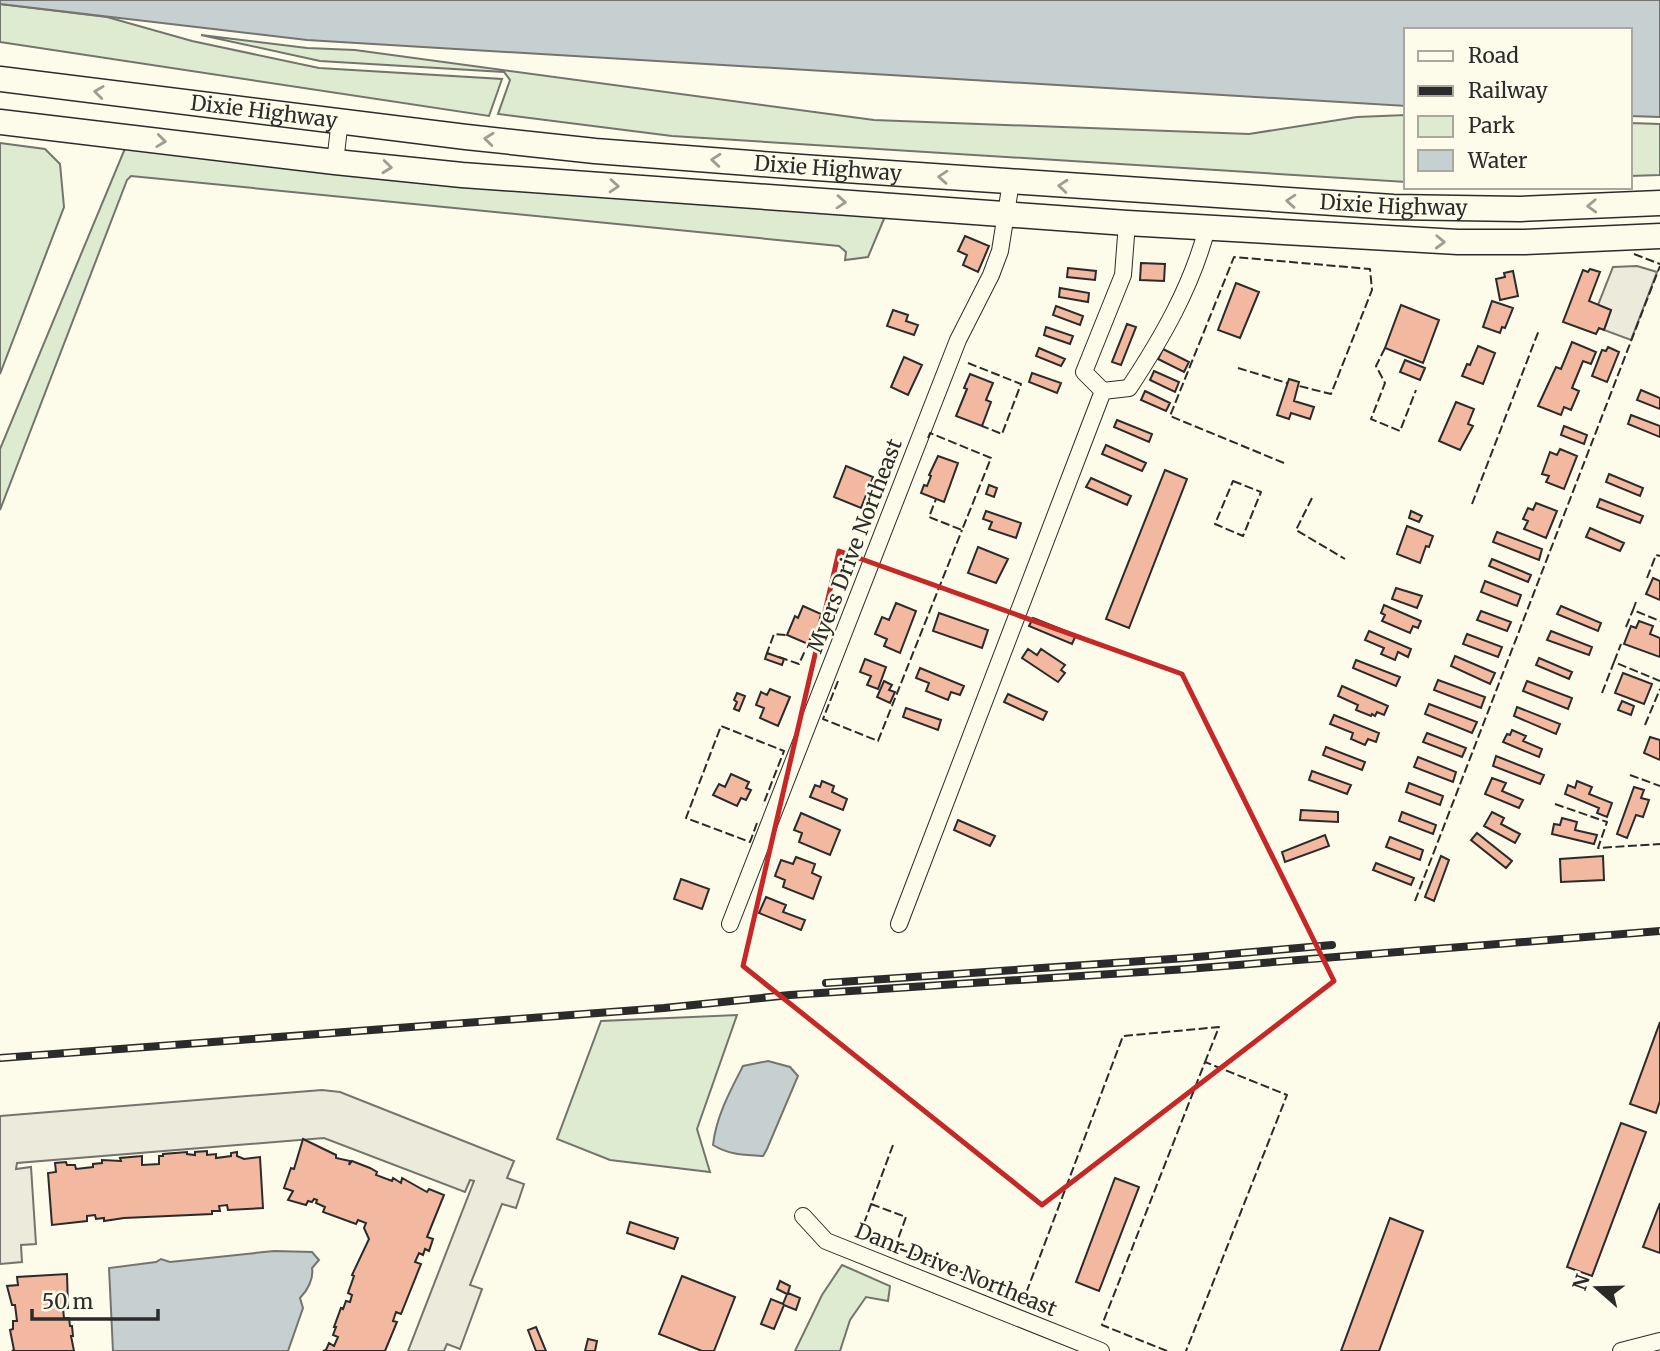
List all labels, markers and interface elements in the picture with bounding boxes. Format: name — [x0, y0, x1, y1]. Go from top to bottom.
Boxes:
legend — [1404, 28, 1632, 189]
text: Road — [1468, 42, 1519, 69]
text: Railway — [1468, 77, 1549, 104]
one-way arrow — [93, 84, 104, 99]
street label: Dixie Highway — [189, 89, 340, 134]
text: Park — [1468, 112, 1515, 139]
one-way arrow — [483, 132, 495, 147]
one-way arrow — [155, 134, 167, 149]
text: Water — [1467, 147, 1527, 174]
street label: Dixie Highway — [753, 149, 904, 187]
one-way arrow — [710, 153, 721, 168]
one-way arrow — [382, 159, 393, 174]
one-way arrow — [937, 170, 948, 185]
one-way arrow — [609, 179, 620, 194]
one-way arrow — [1057, 179, 1068, 194]
street label: Dixie Highway — [1319, 188, 1469, 221]
one-way arrow — [1285, 194, 1296, 209]
one-way arrow — [836, 195, 847, 210]
one-way arrow — [1586, 199, 1597, 214]
one-way arrow — [1435, 234, 1446, 249]
street label: Myers Drive Northeast — [801, 435, 908, 657]
street label: Danr Drive Northeast — [851, 1217, 1061, 1322]
north arrow — [1562, 1253, 1632, 1323]
text: N — [1567, 1271, 1595, 1293]
scale bar — [32, 1278, 158, 1322]
text: 50 m — [42, 1288, 93, 1315]

